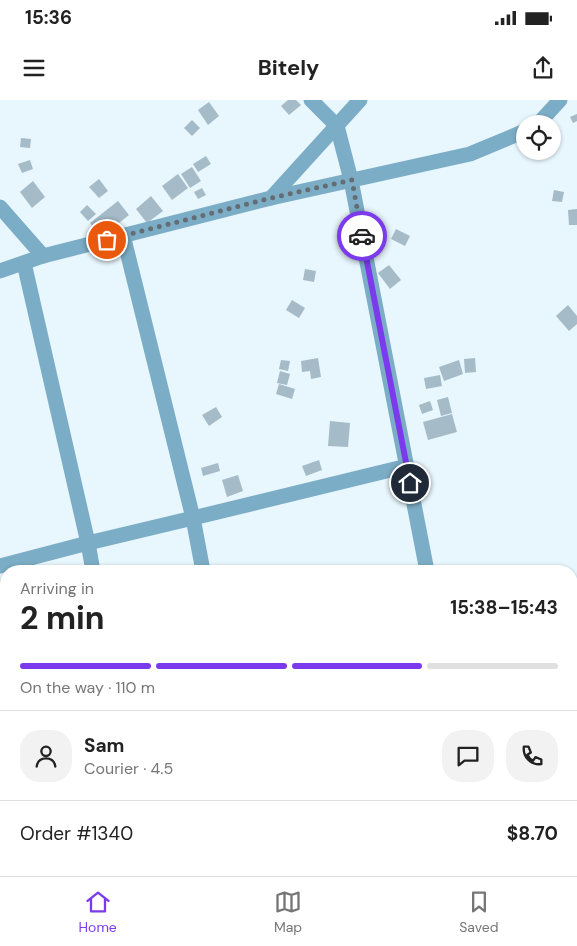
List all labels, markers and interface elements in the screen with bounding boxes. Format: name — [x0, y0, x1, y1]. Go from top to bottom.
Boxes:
text: 15:36 — [25, 5, 72, 30]
text: Bitely — [258, 53, 319, 82]
icon: menu — [20, 54, 48, 82]
icon: share — [529, 54, 557, 82]
map controls — [516, 115, 561, 160]
button: locate — [516, 115, 561, 160]
courier — [337, 211, 387, 261]
pin — [86, 219, 128, 261]
icon: car — [348, 222, 376, 250]
icon: bag — [93, 226, 121, 254]
pin — [389, 462, 431, 504]
icon: home — [396, 469, 424, 497]
text: Arriving in — [20, 578, 94, 599]
text: 15:38–15:43 — [450, 595, 558, 620]
text: 2 min — [20, 597, 105, 639]
text: On the way · 110 m — [20, 677, 155, 698]
button: person — [20, 730, 72, 782]
button: chat — [442, 730, 494, 782]
button: phone — [506, 730, 558, 782]
text: Sam — [84, 733, 125, 758]
text: Courier · 4.5 — [84, 758, 173, 779]
text: Order #1340 — [20, 821, 133, 846]
text: $8.70 — [507, 821, 558, 846]
tab: Home — [79, 888, 117, 936]
tab: Map — [274, 888, 302, 936]
tab: Saved — [459, 888, 498, 936]

